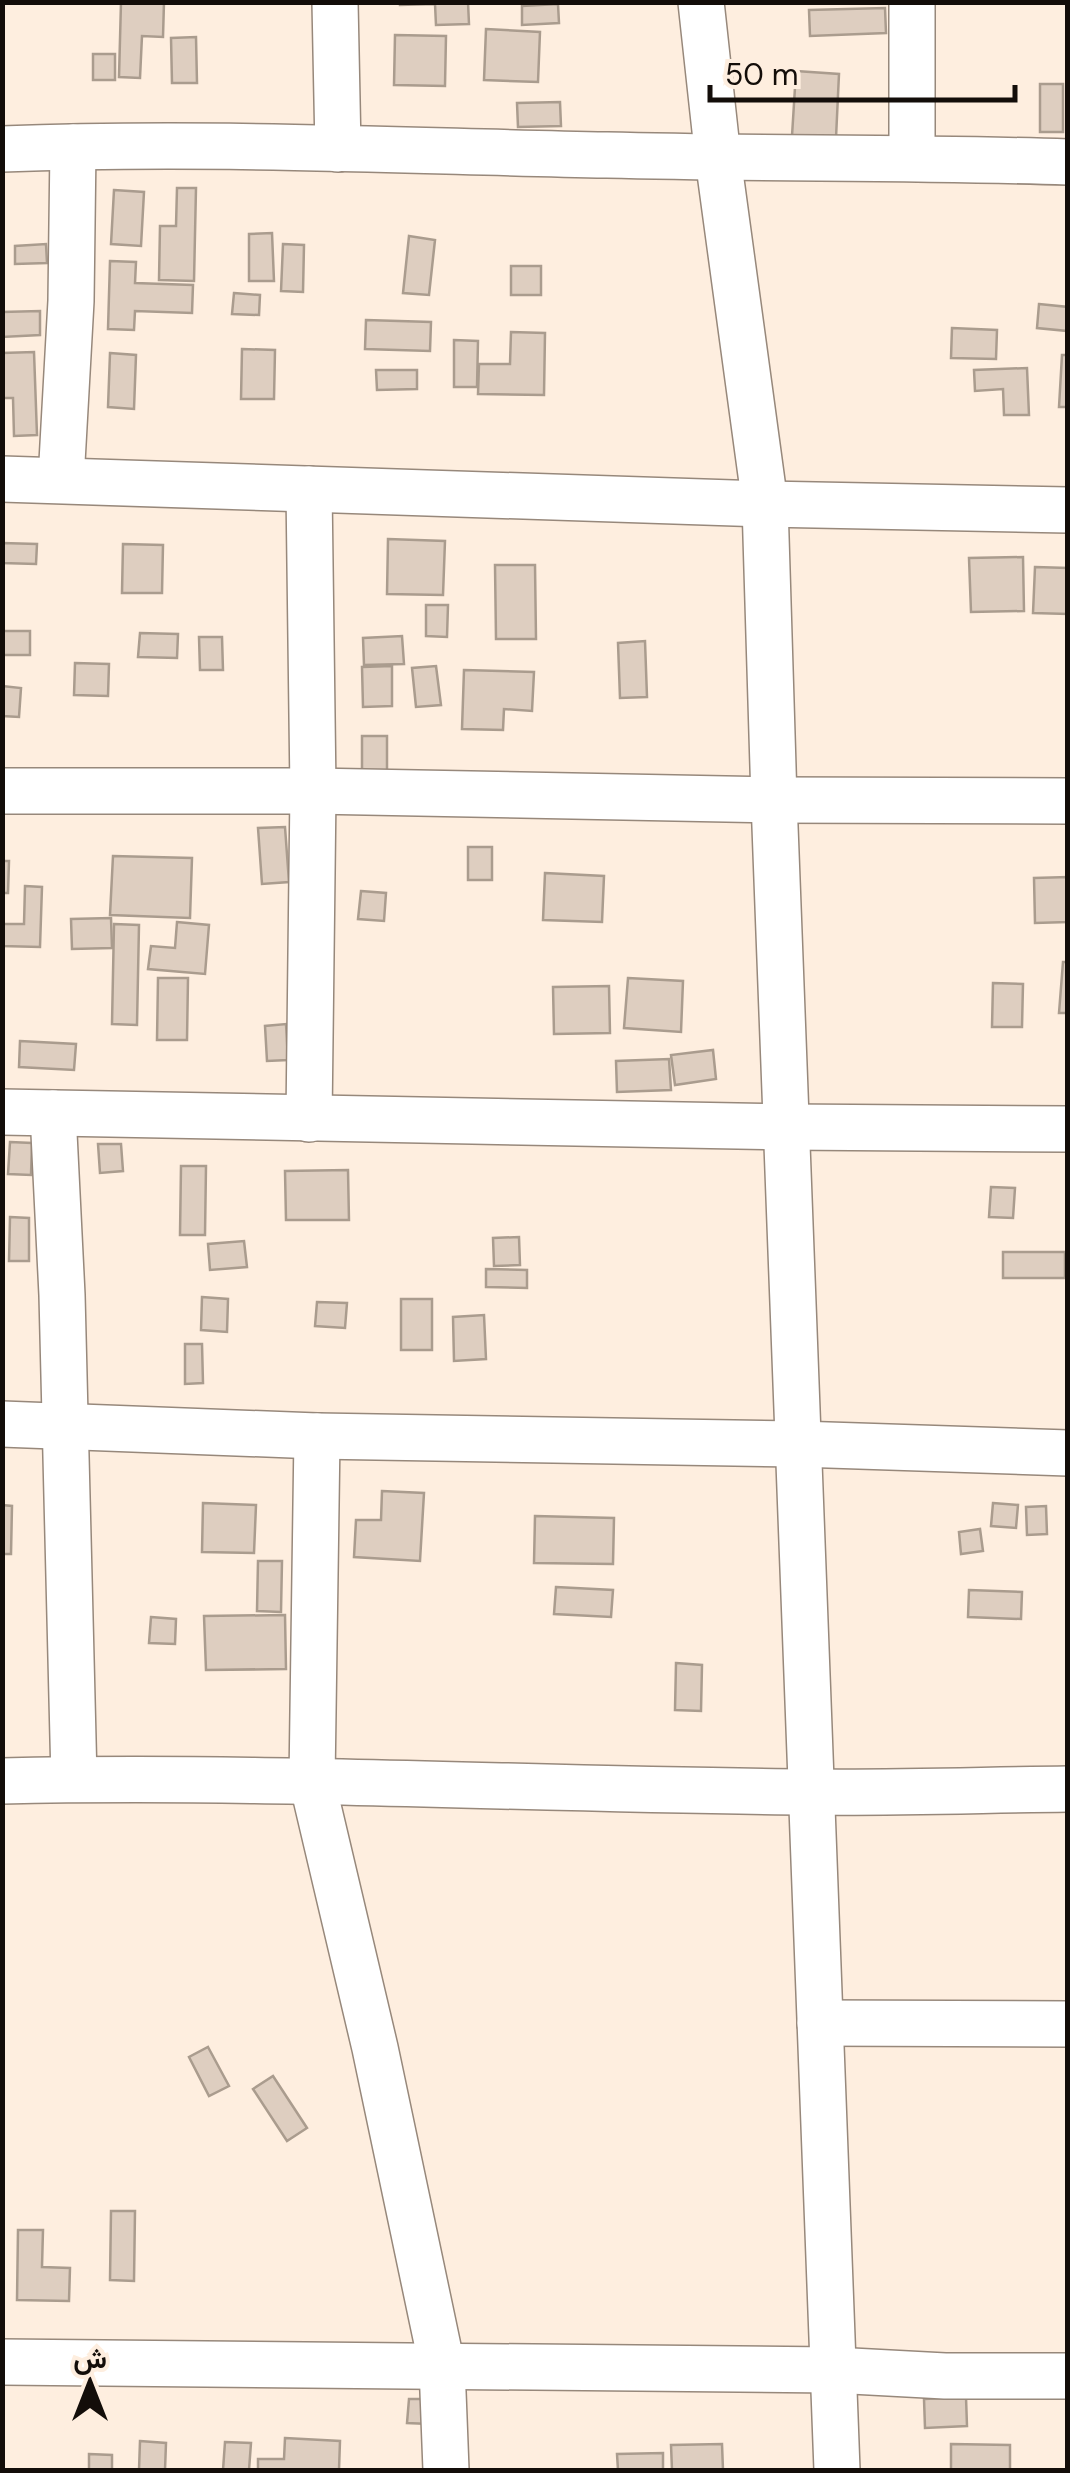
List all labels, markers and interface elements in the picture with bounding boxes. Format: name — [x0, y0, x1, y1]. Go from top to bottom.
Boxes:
scale bar — [710, 40, 1015, 102]
text: 50 m — [725, 55, 799, 94]
north arrow — [40, 2333, 140, 2433]
text: ش — [73, 2340, 107, 2377]

